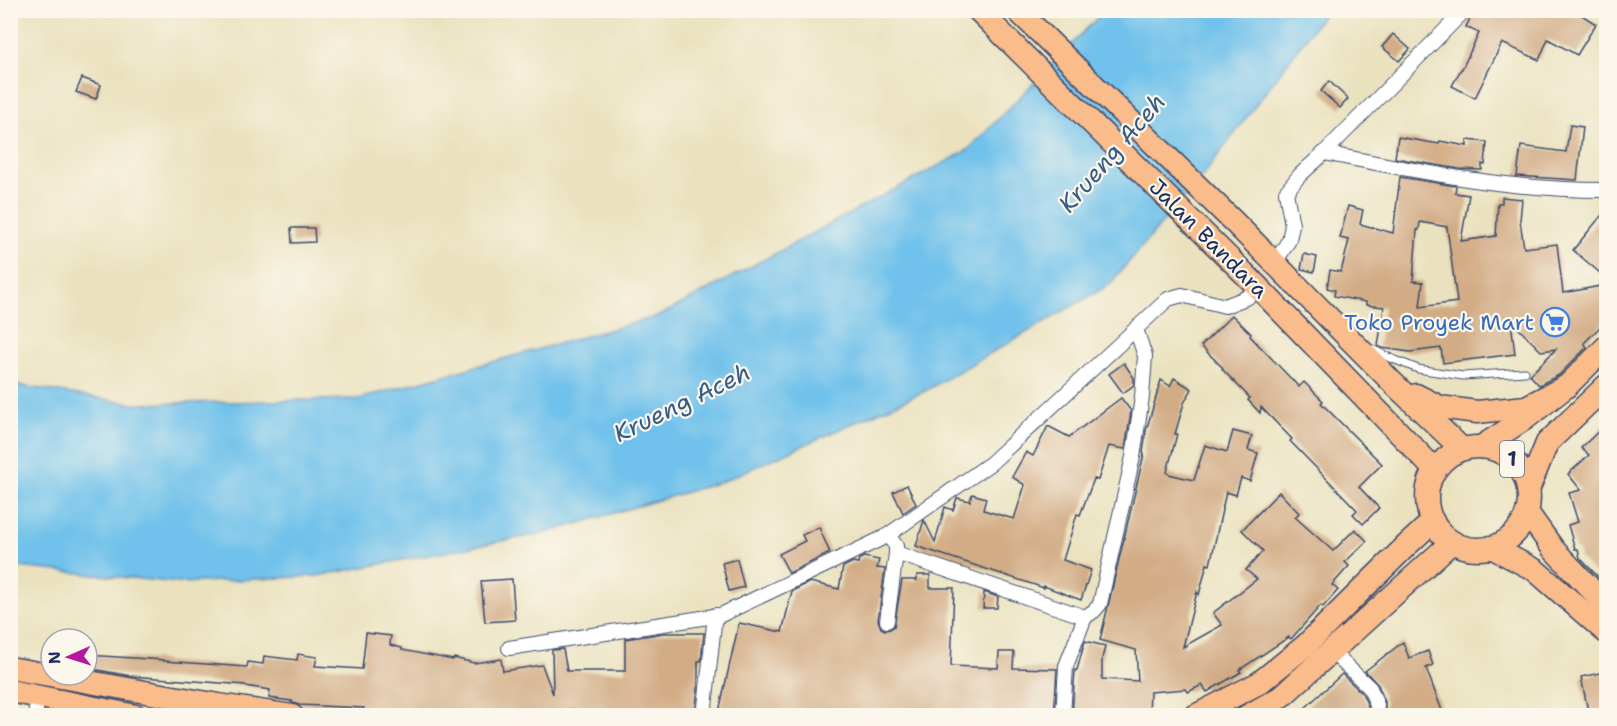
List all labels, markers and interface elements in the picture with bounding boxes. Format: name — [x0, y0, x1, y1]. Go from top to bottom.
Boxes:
water label: Krueng Aceh — [1051, 87, 1173, 219]
street label: Jalan Bandara — [1143, 172, 1275, 305]
supermarket icon: Toko Proyek Mart — [1539, 306, 1571, 338]
place label: Toko Proyek Mart — [1344, 308, 1534, 337]
water label: Krueng Aceh — [608, 356, 756, 450]
road number: 1 — [1500, 441, 1524, 477]
north arrow — [39, 627, 99, 687]
text: N — [44, 651, 65, 665]

